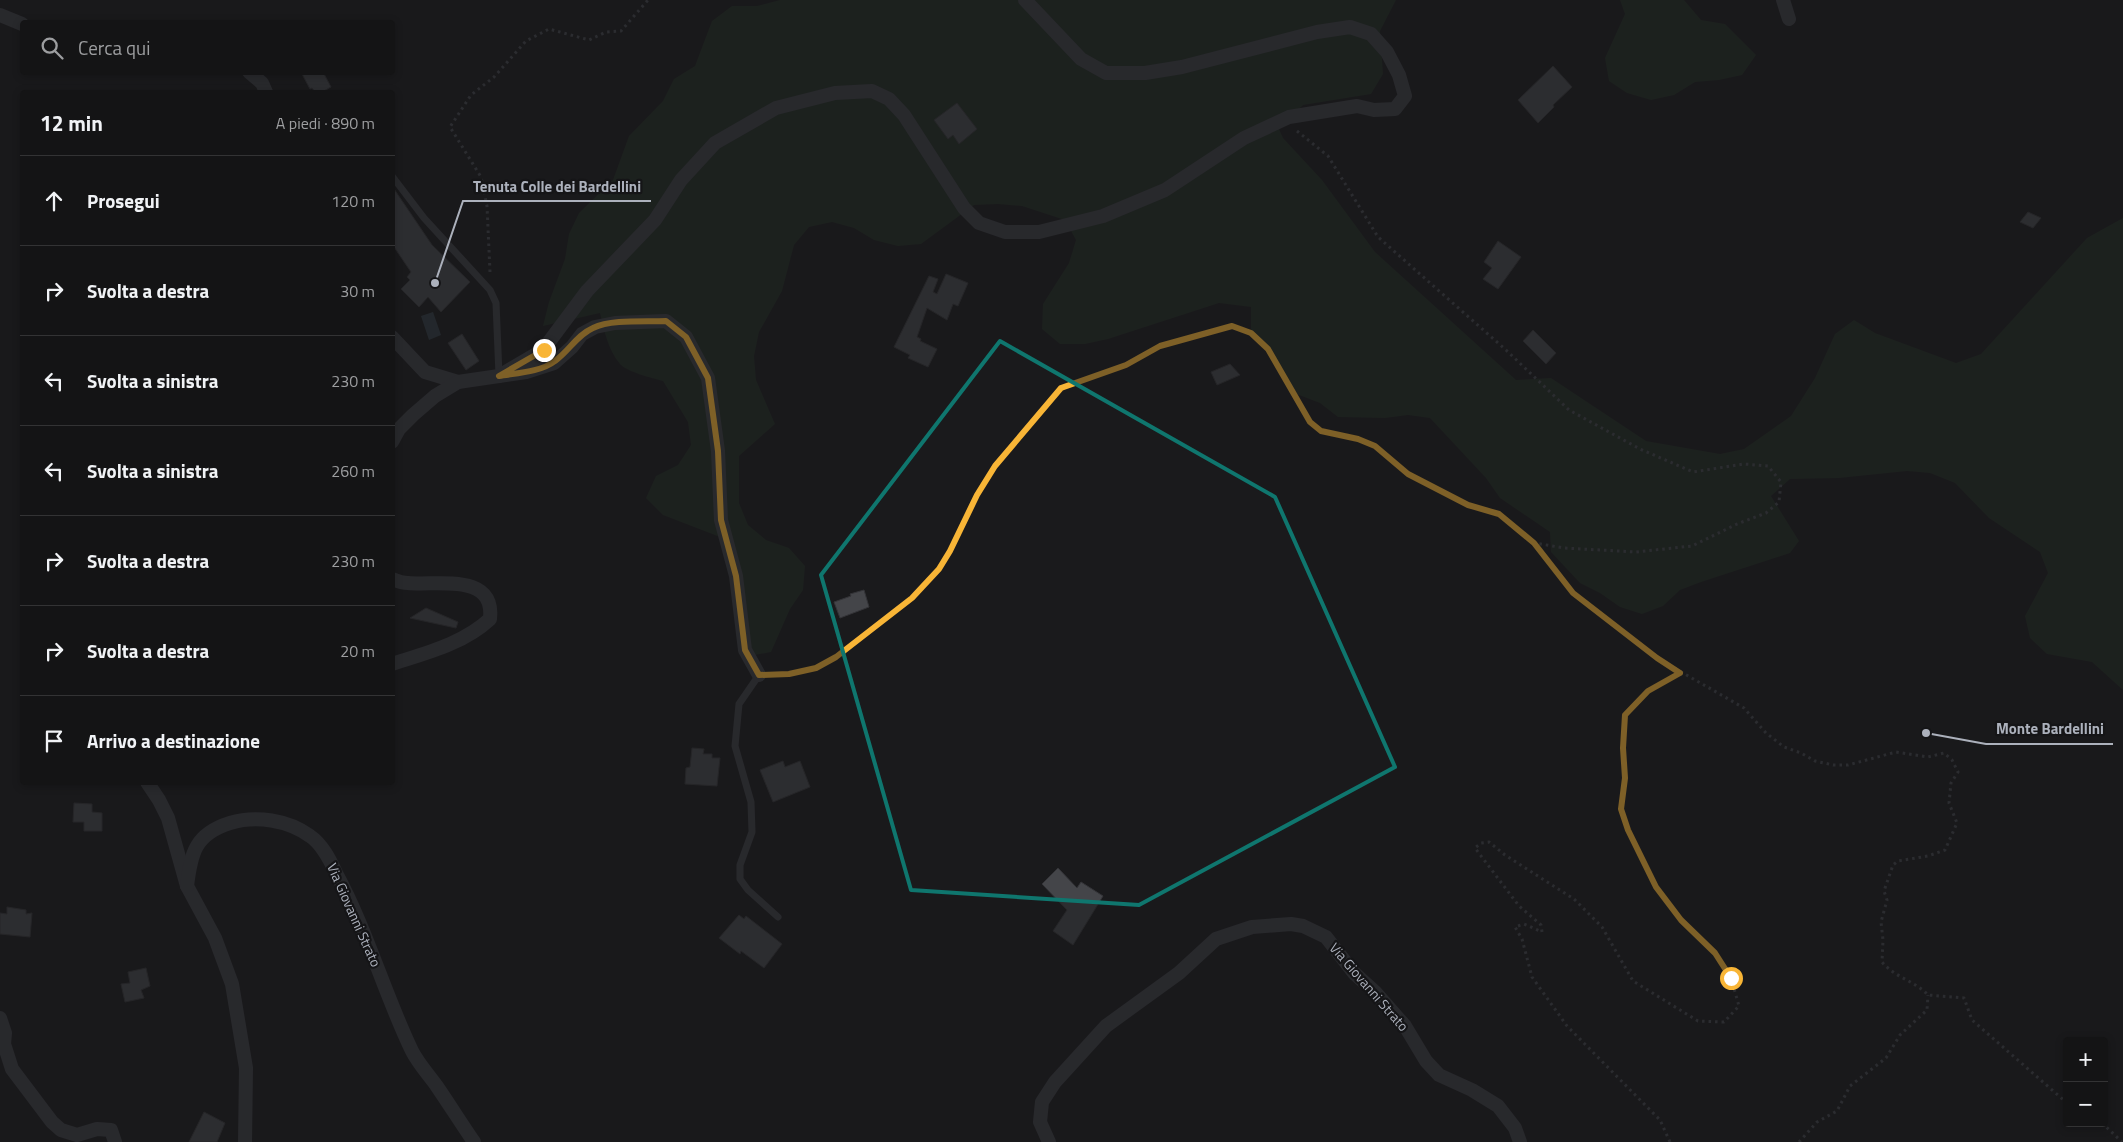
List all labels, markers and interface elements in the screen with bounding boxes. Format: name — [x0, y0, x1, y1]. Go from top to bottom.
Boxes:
search box — [20, 20, 395, 75]
text: Cerca qui — [78, 33, 150, 62]
icon: search — [38, 34, 66, 62]
text: 12 min — [40, 107, 103, 139]
text: A piedi · 890 m — [276, 111, 375, 135]
callout: Tenuta Colle dei Bardellini — [463, 171, 651, 201]
text: Tenuta Colle dei Bardellini — [473, 175, 641, 198]
text: Prosegui — [87, 186, 160, 215]
icon: ahead — [40, 187, 68, 215]
text: 120 m — [331, 189, 375, 213]
text: Svolta a destra — [87, 276, 209, 305]
icon: right — [40, 277, 68, 305]
text: 30 m — [340, 279, 375, 303]
route end — [533, 339, 556, 362]
text: Svolta a sinistra — [87, 366, 218, 395]
icon: left — [40, 367, 68, 395]
text: 230 m — [331, 369, 375, 393]
text: Svolta a sinistra — [87, 456, 218, 485]
icon: left — [40, 457, 68, 485]
text: 260 m — [331, 459, 375, 483]
text: Svolta a destra — [87, 546, 209, 575]
icon: right — [40, 547, 68, 575]
text: 230 m — [331, 549, 375, 573]
text: Svolta a destra — [87, 636, 209, 665]
icon: right — [40, 637, 68, 665]
text: 20 m — [340, 639, 375, 663]
callout: Monte Bardellini — [1986, 714, 2113, 744]
text: Monte Bardellini — [1996, 717, 2104, 740]
text: Arrivo a destinazione — [87, 726, 260, 755]
icon: arrive — [40, 727, 68, 755]
street label: Via Giovanni Strato — [322, 860, 387, 970]
street label: Via Giovanni Strato — [1325, 938, 1414, 1036]
route start — [1720, 967, 1743, 990]
map controls — [2063, 1037, 2108, 1127]
button: + — [2063, 1037, 2108, 1082]
button: − — [2063, 1082, 2108, 1127]

